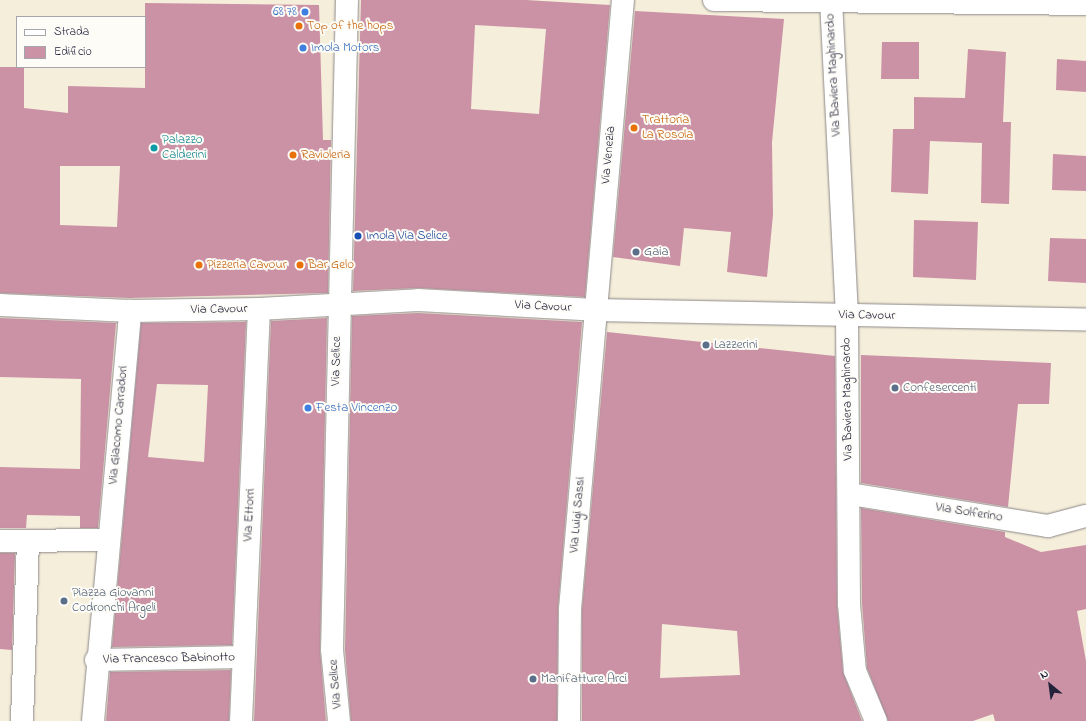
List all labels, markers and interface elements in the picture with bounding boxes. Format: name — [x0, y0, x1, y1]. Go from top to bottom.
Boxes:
place label: 68 78 — [273, 4, 297, 20]
marker: 68 78 — [300, 7, 310, 17]
street label: Via Baviera Maghinardo — [823, 13, 845, 137]
legend — [16, 16, 146, 68]
place label: Top of the hops — [307, 18, 393, 34]
marker: Top of the hops — [294, 21, 304, 31]
text: Strada — [54, 23, 89, 41]
place label: Imola Motors — [311, 40, 379, 56]
text: Edificio — [54, 43, 92, 61]
marker: Imola Motors — [298, 43, 308, 53]
place label: Trattoria La Rosola — [642, 113, 693, 144]
marker: Trattoria La Rosola — [629, 123, 639, 133]
street label: Via Venezia — [599, 125, 619, 185]
place label: Palazzo Calderini — [162, 133, 207, 164]
marker: Palazzo Calderini — [149, 143, 159, 153]
place label: Ravioleria — [301, 147, 350, 163]
marker: Ravioleria — [288, 150, 298, 160]
place label: Imola Via Selice — [366, 228, 448, 244]
marker: Imola Via Selice — [353, 231, 363, 241]
place label: Gaia — [644, 244, 669, 260]
marker: Gaia — [631, 247, 641, 257]
place label: Pizzeria Cavour — [207, 257, 287, 273]
place label: Bar Gelo — [308, 257, 354, 273]
marker: Pizzeria Cavour — [194, 260, 204, 270]
marker: Bar Gelo — [295, 260, 305, 270]
street label: Via Cavour — [514, 298, 572, 316]
street label: Via Cavour — [191, 302, 247, 318]
street label: Via Cavour — [839, 308, 895, 324]
street label: Via Selice — [329, 336, 345, 386]
place label: Lazzerini — [714, 337, 758, 353]
street label: Via Baviera Maghinardo — [839, 337, 857, 461]
marker: Lazzerini — [701, 340, 711, 350]
street label: Via Giacomo Carradori — [106, 365, 132, 485]
place label: Confesercenti — [903, 380, 976, 396]
marker: Confesercenti — [890, 383, 900, 393]
place label: Festa Vincenzo — [316, 400, 397, 416]
marker: Festa Vincenzo — [303, 403, 313, 413]
street label: Via Luigi Sassi — [567, 476, 589, 554]
street label: Via Ettorri — [241, 488, 259, 542]
street label: Via Solferino — [934, 500, 1004, 526]
place label: Piazza Giovanni Codronchi Argeli — [72, 586, 156, 617]
marker: Piazza Giovanni Codronchi Argeli — [59, 596, 69, 606]
street label: Via Francesco Babinotto — [103, 650, 235, 668]
street label: Via Selice — [326, 659, 346, 709]
north arrow — [1030, 665, 1070, 705]
text: N — [1037, 666, 1051, 683]
place label: Manifatture Arci — [541, 671, 627, 687]
marker: Manifatture Arci — [528, 674, 538, 684]

